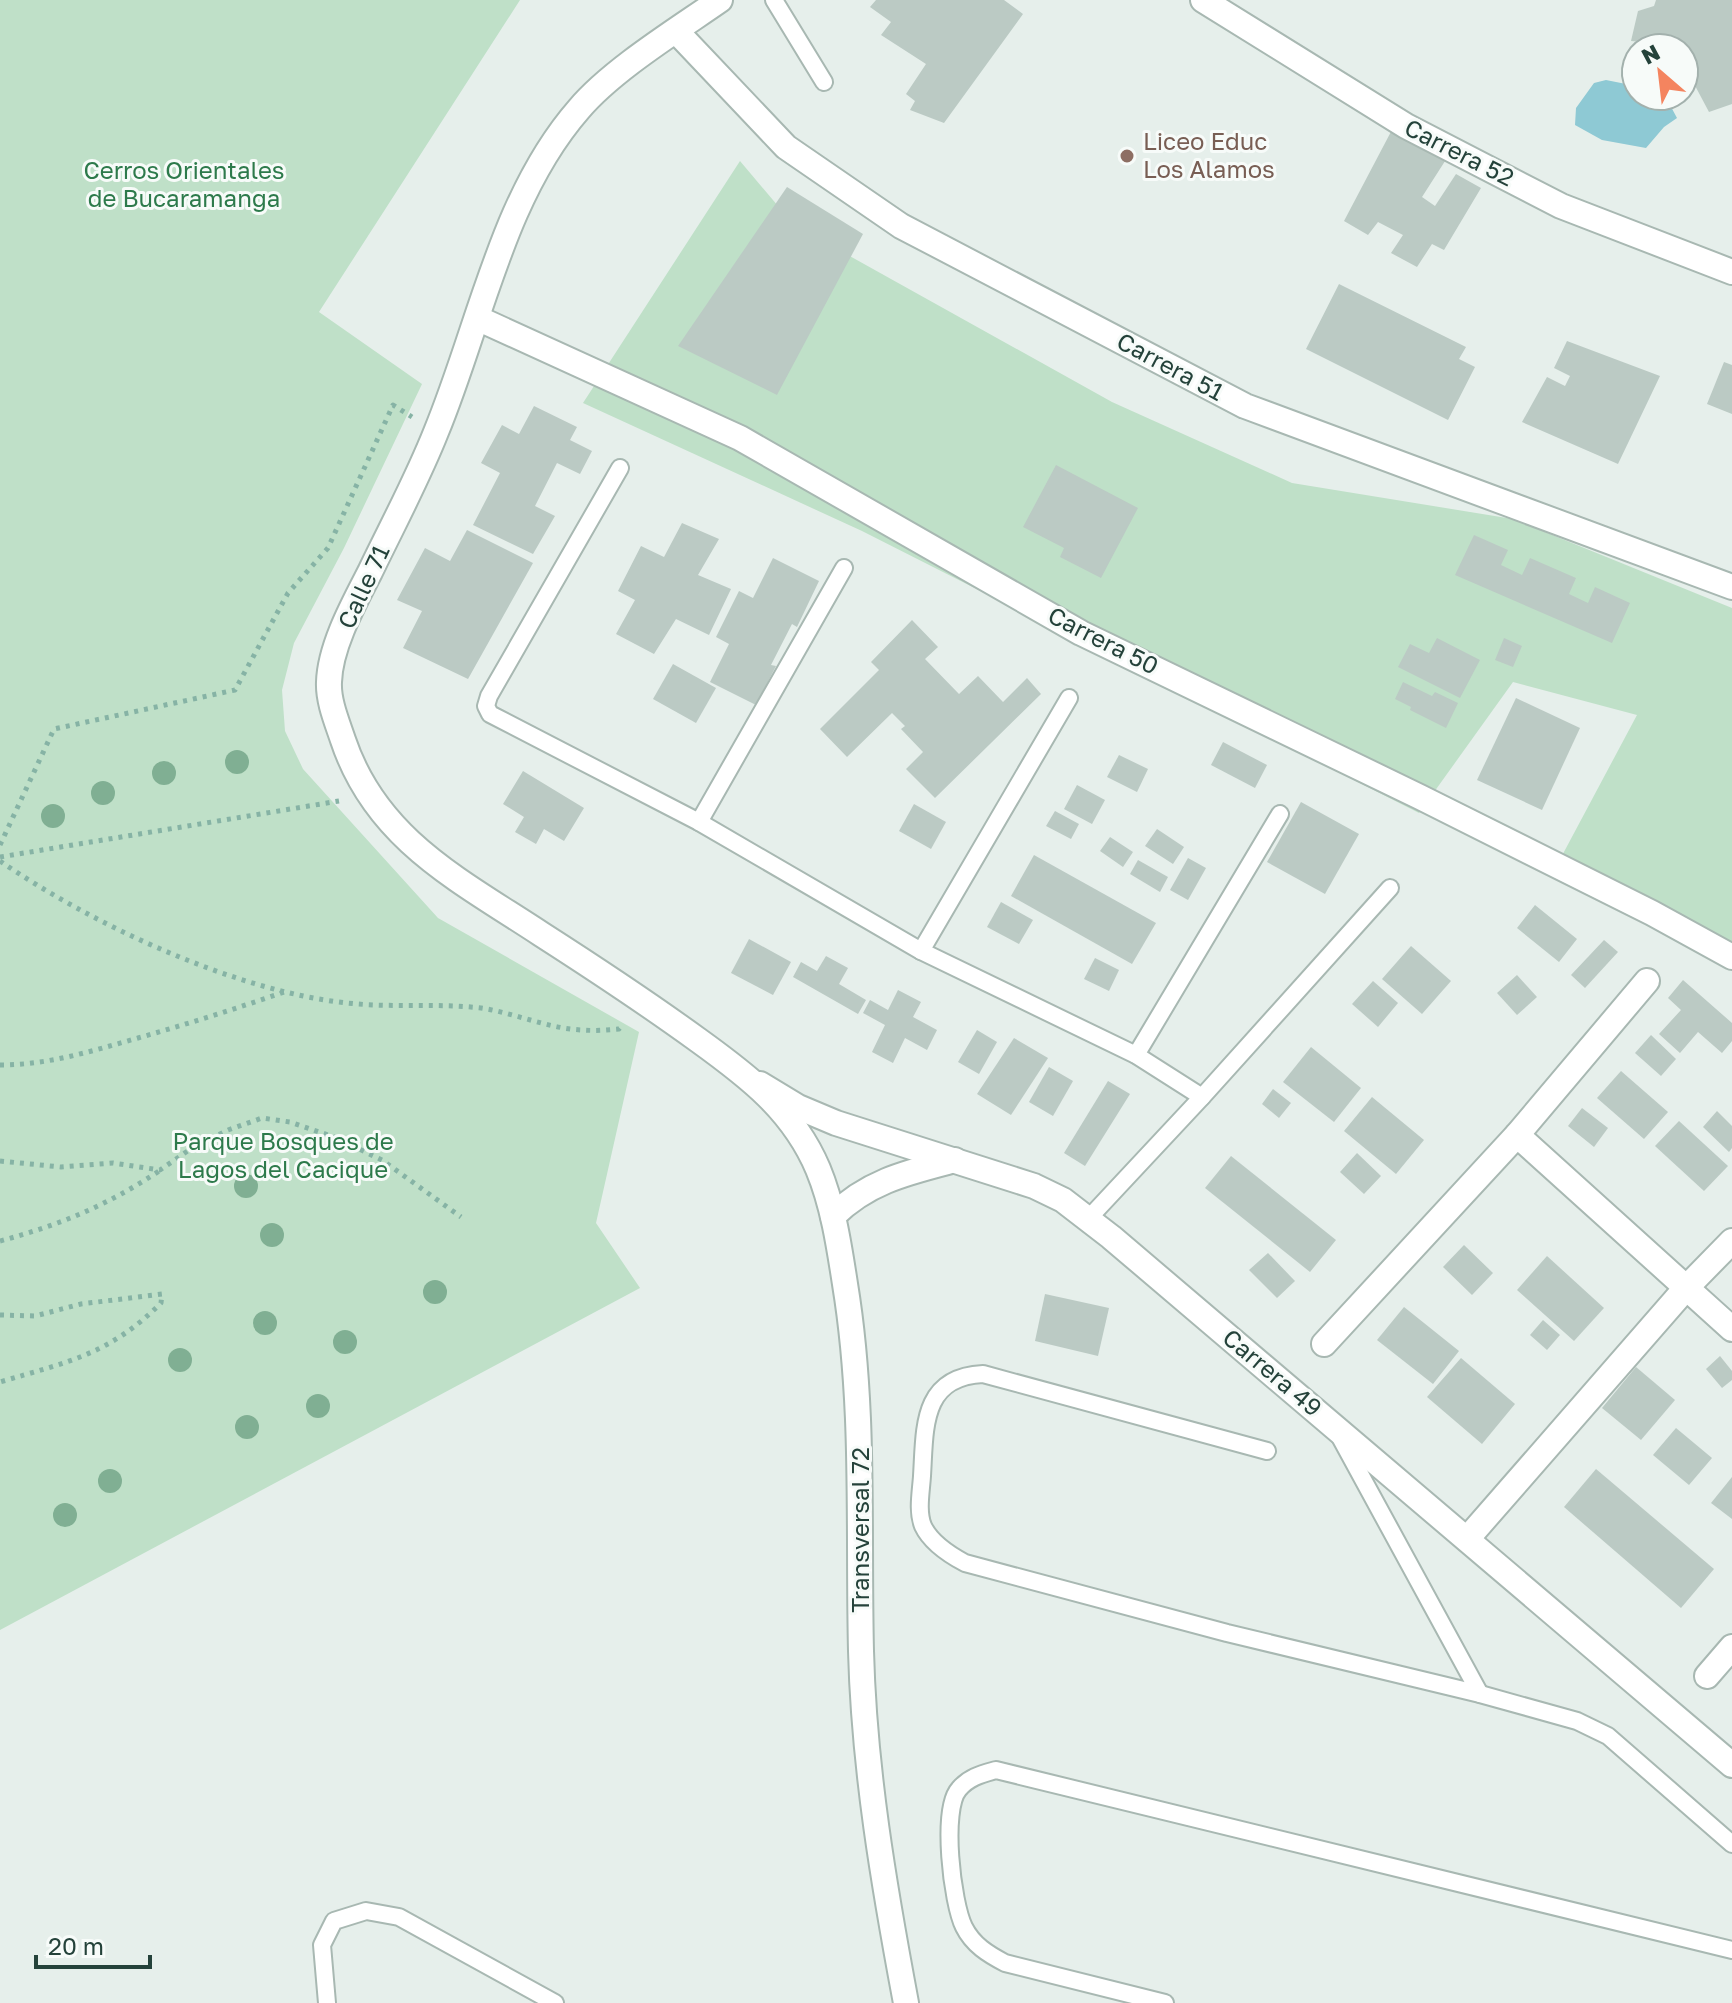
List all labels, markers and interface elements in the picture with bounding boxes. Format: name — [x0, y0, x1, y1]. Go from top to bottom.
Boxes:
north arrow — [1620, 32, 1700, 112]
text: N — [1637, 38, 1664, 70]
street label: Carrera 52 — [1400, 112, 1519, 192]
place label: Liceo Educ Los Alamos — [1143, 126, 1275, 183]
marker: Liceo Educ Los Alamos — [1118, 147, 1136, 165]
park label: Cerros Orientales de Bucaramanga — [83, 155, 285, 212]
street label: Carrera 51 — [1112, 326, 1229, 406]
street label: Calle 71 — [331, 540, 395, 633]
street label: Carrera 50 — [1044, 600, 1164, 680]
park label: Parque Bosques de Lagos del Cacique — [172, 1126, 394, 1183]
street label: Carrera 49 — [1218, 1322, 1328, 1422]
street label: Transversal 72 — [845, 1447, 874, 1613]
scale bar — [36, 1919, 150, 1969]
text: 20 m — [48, 1931, 104, 1960]

